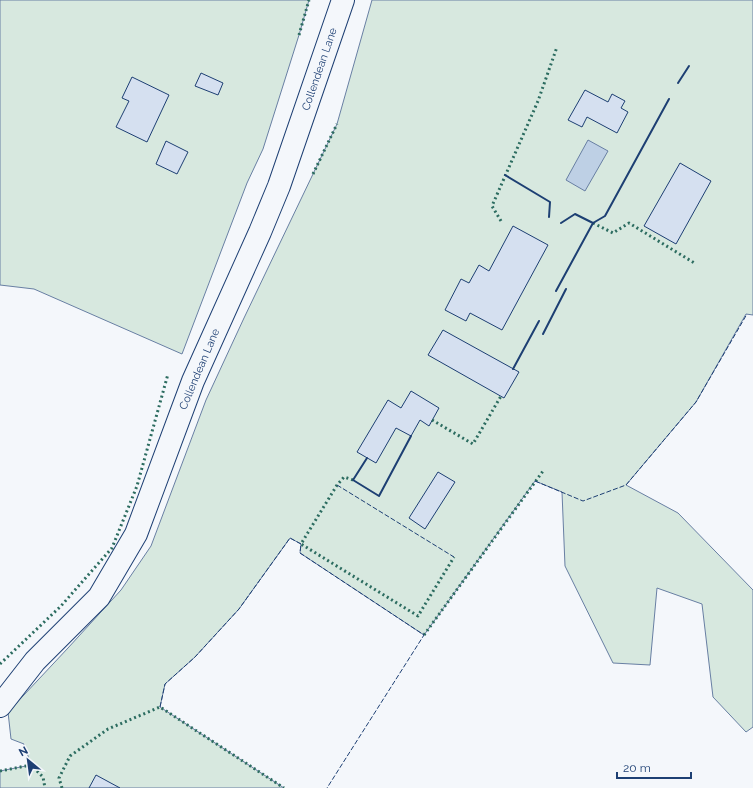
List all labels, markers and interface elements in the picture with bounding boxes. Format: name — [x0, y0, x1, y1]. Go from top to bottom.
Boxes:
street label: Collendean Lane — [299, 26, 340, 112]
street label: Collendean Lane — [177, 326, 223, 412]
north arrow — [8, 740, 48, 780]
text: N — [17, 744, 30, 759]
scale bar — [617, 754, 691, 780]
text: 20 m — [623, 761, 651, 775]

